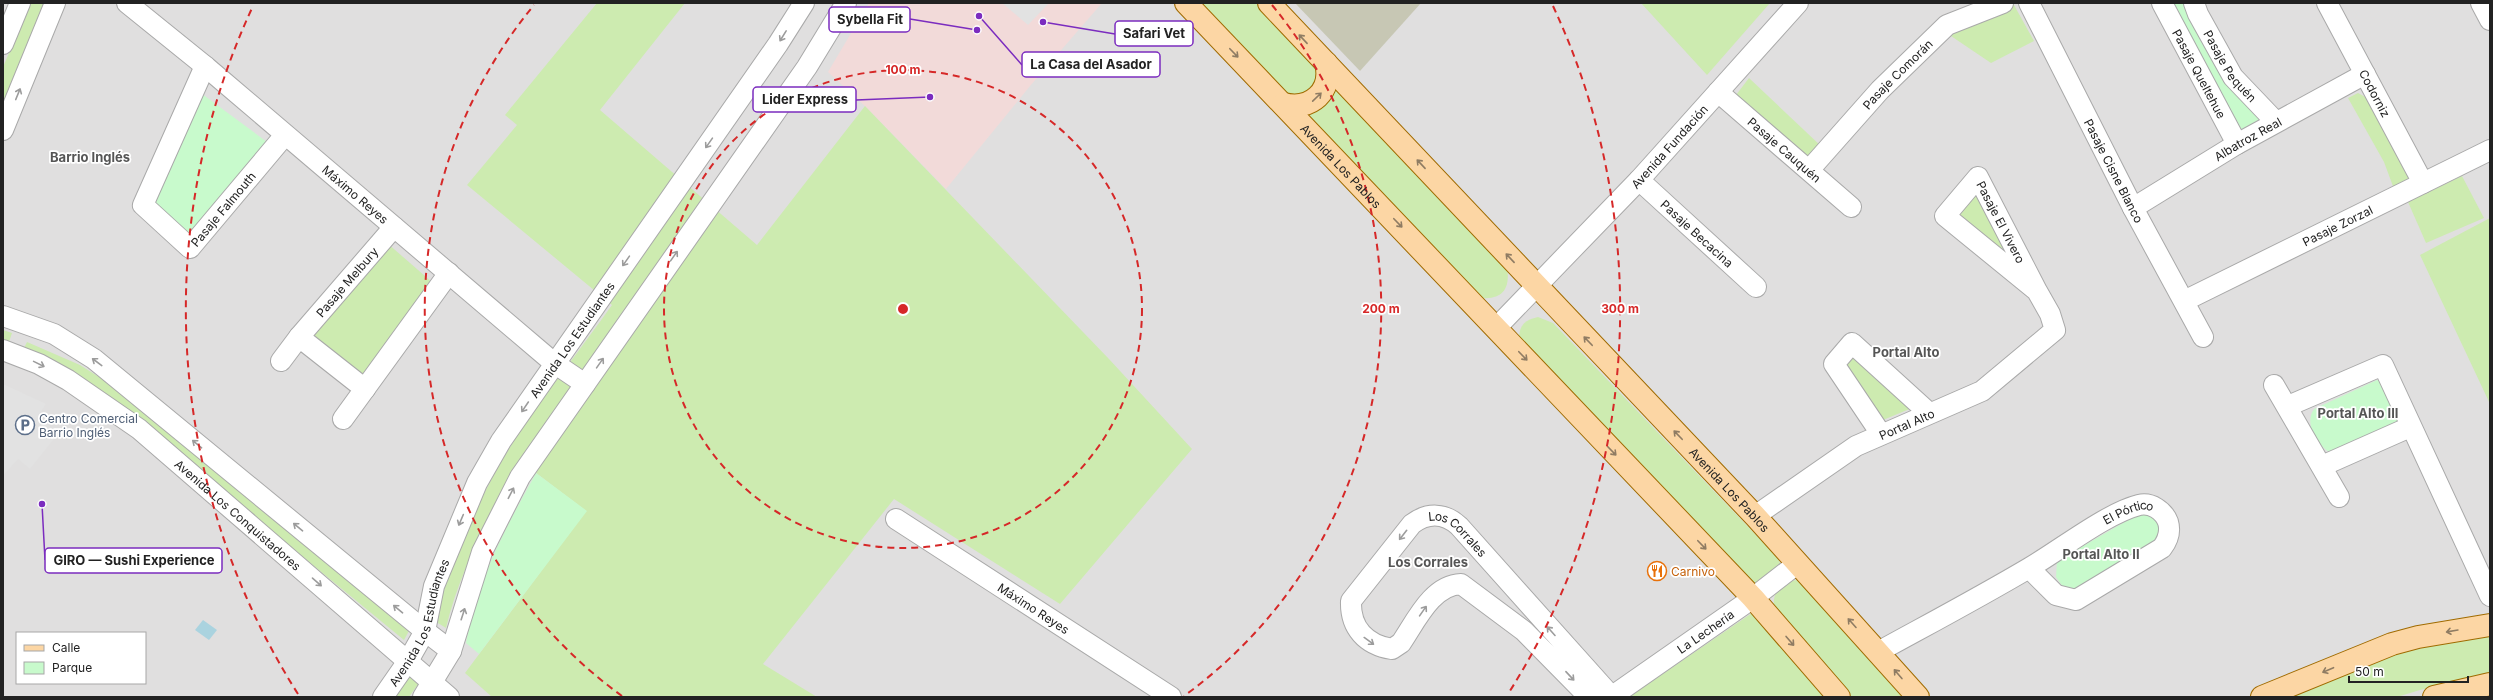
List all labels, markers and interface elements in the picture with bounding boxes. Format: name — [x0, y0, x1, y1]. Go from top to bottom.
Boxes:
callout: Sybella Fit — [829, 7, 910, 32]
text: Sybella Fit — [837, 11, 903, 27]
callout: Safari Vet — [1115, 21, 1193, 46]
text: Safari Vet — [1123, 25, 1185, 41]
street label: Pasaje Queltehue — [2170, 26, 2229, 121]
street label: Pasaje Pequén — [2201, 27, 2260, 105]
one-way arrow — [779, 30, 787, 41]
one-way arrow — [1298, 34, 1308, 44]
street label: Pasaje Comorán — [1859, 36, 1935, 112]
one-way arrow — [1229, 48, 1239, 58]
callout: La Casa del Asador — [1022, 52, 1160, 77]
text: La Casa del Asador — [1030, 56, 1152, 72]
text: 100 m — [885, 62, 921, 77]
street label: Codorniz — [2356, 67, 2394, 119]
callout: Lider Express — [753, 87, 856, 112]
one-way arrow — [14, 88, 22, 100]
text: Lider Express — [762, 91, 848, 107]
one-way arrow — [1312, 92, 1322, 102]
street label: Avenida Fundación — [1628, 101, 1711, 191]
street label: Pasaje Cauquén — [1745, 114, 1824, 185]
street label: Albatroz Real — [2211, 114, 2284, 164]
street label: Pasaje Cisne Blanco — [2081, 116, 2147, 225]
street label: Avenida Los Pablos — [1298, 121, 1385, 211]
one-way arrow — [705, 137, 713, 148]
district label: Barrio Inglés — [50, 149, 130, 165]
one-way arrow — [1417, 159, 1426, 169]
street label: Máximo Reyes — [319, 162, 392, 227]
street label: Pasaje Falmouth — [187, 168, 259, 249]
street label: Pasaje El Vivero — [1974, 178, 2029, 266]
street label: Pasaje Becacina — [1658, 196, 1737, 270]
street label: Pasaje Zorzal — [2300, 202, 2375, 249]
one-way arrow — [1393, 218, 1403, 228]
street label: Pasaje Melbury — [312, 244, 381, 320]
one-way arrow — [670, 251, 678, 262]
one-way arrow — [1506, 253, 1515, 263]
one-way arrow — [622, 255, 630, 266]
street label: Avenida Los Estudiantes — [526, 279, 617, 400]
text: 200 m — [1362, 301, 1400, 316]
text: 300 m — [1601, 301, 1639, 316]
centre of rings — [896, 302, 910, 316]
one-way arrow — [1583, 336, 1593, 346]
district label: Portal Alto — [1873, 344, 1939, 360]
one-way arrow — [1518, 351, 1528, 361]
one-way arrow — [92, 357, 103, 366]
one-way arrow — [596, 357, 604, 368]
one-way arrow — [33, 361, 45, 368]
one-way arrow — [520, 401, 528, 413]
street label: Portal Alto — [1877, 405, 1937, 443]
district label: Portal Alto III — [2318, 405, 2398, 421]
place label: Centro Comercial Barrio Inglés — [39, 411, 138, 440]
parking icon: Centro Comercial Barrio Inglés — [14, 414, 36, 436]
one-way arrow — [1673, 430, 1683, 440]
one-way arrow — [192, 440, 203, 449]
street label: Avenida Los Pablos — [1686, 444, 1773, 535]
one-way arrow — [1608, 446, 1617, 456]
street label: Avenida Los Conquistadores — [172, 456, 304, 573]
one-way arrow — [508, 488, 516, 500]
street label: El Pórtico — [2100, 497, 2156, 527]
street label: Los Corrales — [1421, 512, 1489, 564]
one-way arrow — [457, 514, 464, 526]
one-way arrow — [292, 522, 303, 531]
one-way arrow — [1398, 529, 1407, 540]
one-way arrow — [1697, 540, 1707, 550]
district label: Portal Alto II — [2062, 546, 2140, 562]
callout: GIRO — Sushi Experience — [45, 548, 222, 573]
text: GIRO — Sushi Experience — [53, 552, 215, 568]
district label: Los Corrales — [1388, 554, 1468, 570]
street label: Avenida Los Estudiantes — [385, 557, 452, 689]
restaurant icon: Carnivo — [1646, 560, 1668, 582]
place label: Carnivo — [1671, 564, 1715, 579]
one-way arrow — [311, 578, 322, 587]
street label: Máximo Reyes — [995, 579, 1072, 637]
one-way arrow — [393, 605, 403, 614]
one-way arrow — [1419, 606, 1427, 617]
street label: La Lechería — [1674, 606, 1737, 656]
one-way arrow — [460, 607, 467, 620]
one-way arrow — [1847, 618, 1857, 628]
one-way arrow — [1547, 625, 1556, 636]
one-way arrow — [2445, 627, 2458, 635]
legend — [16, 632, 146, 684]
one-way arrow — [1786, 635, 1795, 646]
one-way arrow — [1364, 637, 1375, 645]
text: Calle — [52, 640, 80, 655]
scale bar — [2349, 658, 2468, 684]
text: Parque — [52, 660, 92, 675]
text: 50 m — [2355, 664, 2384, 679]
one-way arrow — [2322, 666, 2334, 674]
one-way arrow — [1894, 669, 1903, 680]
one-way arrow — [1565, 671, 1574, 681]

